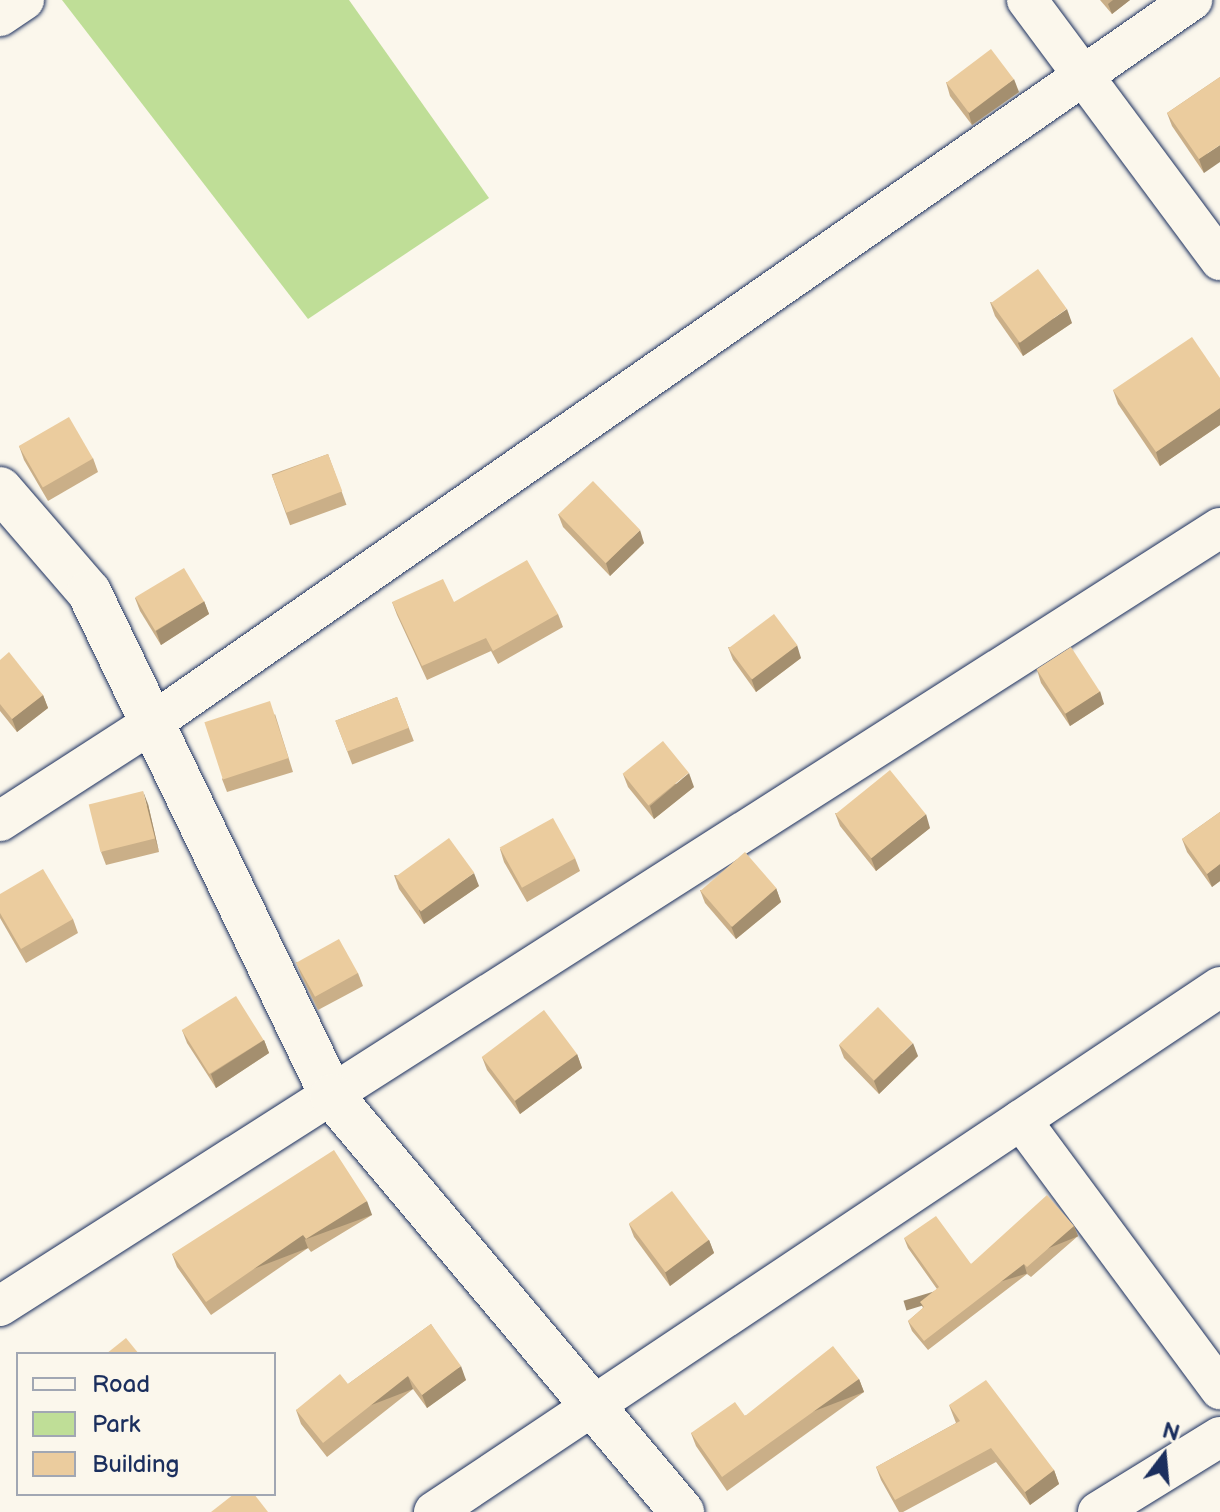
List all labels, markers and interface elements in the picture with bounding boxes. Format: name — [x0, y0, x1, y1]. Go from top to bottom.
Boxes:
legend — [16, 1352, 276, 1496]
text: Road — [92, 1370, 150, 1399]
text: Park — [92, 1410, 140, 1439]
north arrow — [1124, 1416, 1204, 1496]
text: N — [1159, 1417, 1182, 1448]
text: Building — [92, 1450, 179, 1479]

